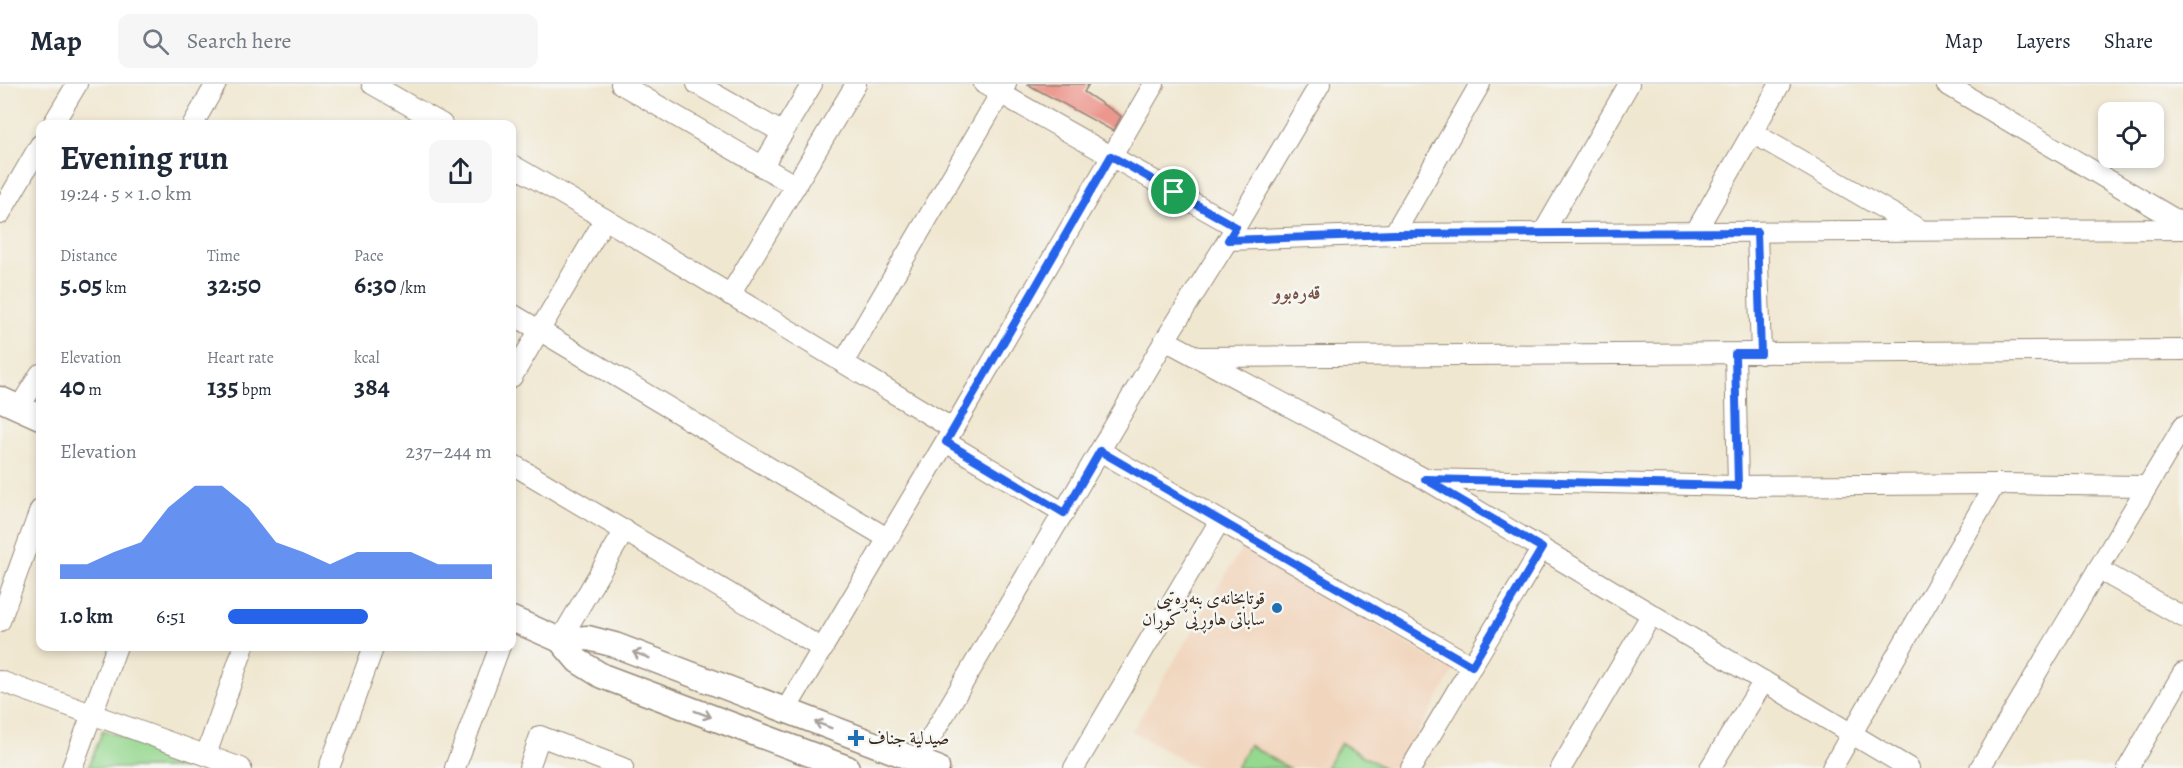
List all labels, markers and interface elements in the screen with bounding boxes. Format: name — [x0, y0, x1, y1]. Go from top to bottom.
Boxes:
search box — [118, 14, 538, 68]
text: Map — [30, 22, 82, 60]
icon: search — [139, 25, 172, 58]
text: Search here — [187, 26, 291, 56]
text: Map — [1944, 27, 1983, 55]
text: Layers — [2016, 27, 2071, 55]
text: Share — [2104, 27, 2153, 55]
map controls — [2098, 102, 2164, 168]
button: locate — [2098, 102, 2164, 168]
text: Evening run — [60, 135, 229, 180]
button: share — [429, 140, 492, 203]
pin — [1148, 166, 1199, 217]
icon: arrive — [1157, 175, 1190, 208]
text: 19:24 · 5 × 1.0 km — [60, 180, 192, 207]
text: Distance — [60, 245, 117, 267]
text: Time — [207, 245, 240, 267]
text: Pace — [354, 245, 384, 267]
text: 5.05 — [60, 267, 102, 302]
text: 32:50 — [207, 267, 261, 302]
text: 6:30 — [354, 267, 397, 302]
text: km — [102, 277, 127, 299]
text: /km — [397, 277, 426, 299]
district label: قەرەبوو — [1271, 279, 1321, 306]
text: Elevation — [60, 347, 121, 369]
text: Heart rate — [207, 347, 274, 369]
text: kcal — [354, 347, 380, 369]
text: 40 — [60, 369, 85, 404]
text: 135 — [207, 369, 239, 404]
text: 384 — [354, 369, 390, 404]
text: m — [85, 379, 102, 401]
text: bpm — [239, 379, 272, 401]
text: Elevation — [60, 438, 137, 465]
text: 237–244 m — [405, 438, 492, 465]
place label: قوتابخانەی بنەڕەتیی ساباتی هاوڕێی کوڕان — [1142, 586, 1265, 634]
marker: قوتابخانەی بنەڕەتیی ساباتی هاوڕێی کوڕان — [1270, 601, 1284, 615]
text: 1.0 km — [60, 603, 113, 630]
text: 6:51 — [156, 603, 185, 630]
one-way arrow — [632, 648, 651, 659]
one-way arrow — [693, 709, 712, 720]
one-way arrow — [814, 719, 833, 730]
place label: صيدلية جناف — [868, 726, 949, 750]
marker: صيدلية جناف — [849, 731, 863, 745]

